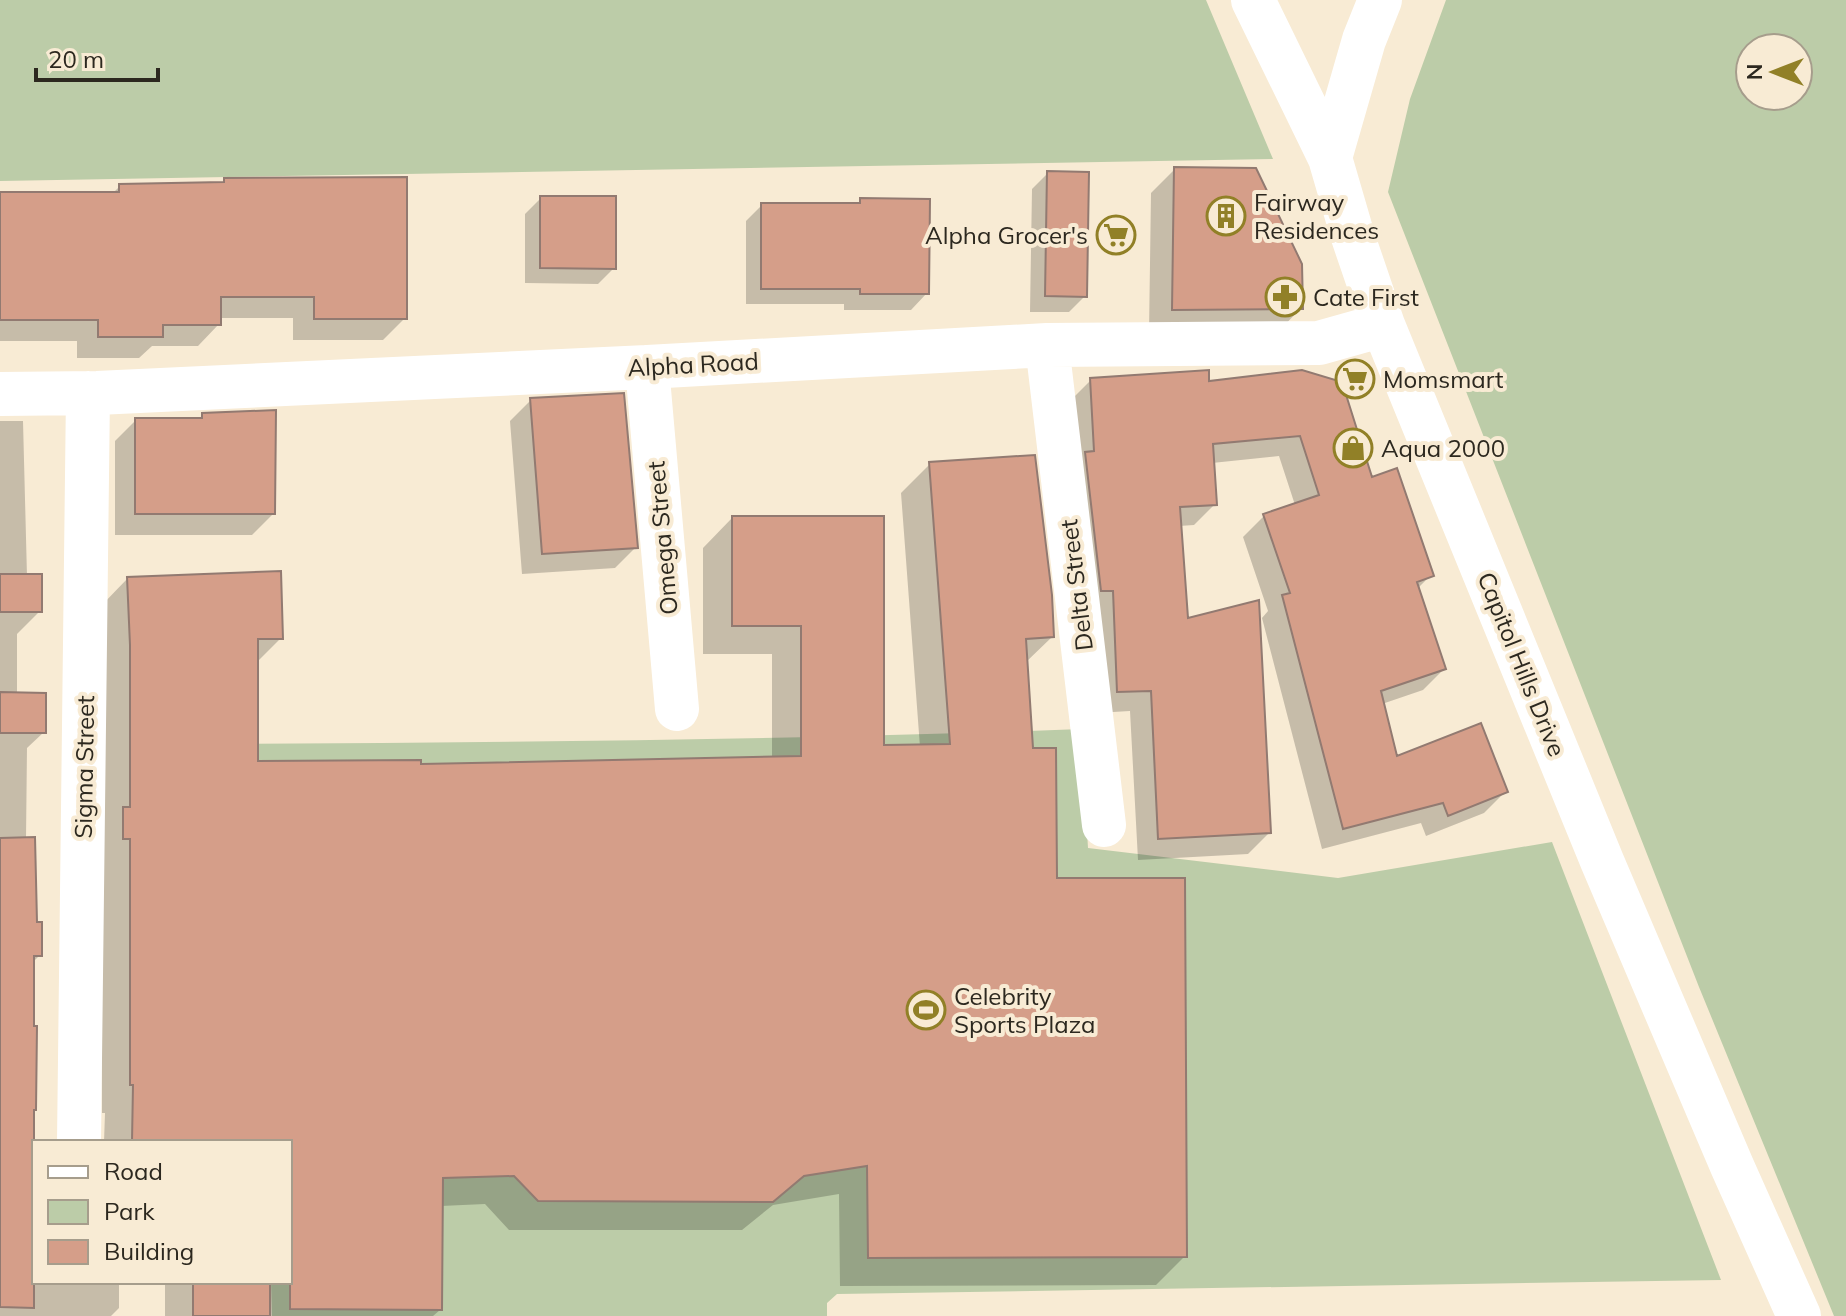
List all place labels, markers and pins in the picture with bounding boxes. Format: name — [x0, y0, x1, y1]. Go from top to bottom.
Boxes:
place label: Fairway Residences — [1254, 187, 1379, 245]
building icon: Fairway Residences — [1205, 195, 1247, 237]
supermarket icon: Alpha Grocer's — [1095, 214, 1137, 256]
place label: Alpha Grocer's — [925, 220, 1088, 250]
pharmacy icon: Cate First — [1264, 276, 1306, 318]
place label: Cate First — [1313, 282, 1419, 312]
supermarket icon: Momsmart — [1334, 358, 1376, 400]
place label: Momsmart — [1383, 364, 1504, 394]
shop icon: Aqua 2000 — [1332, 427, 1374, 469]
place label: Aqua 2000 — [1381, 433, 1505, 463]
place label: Celebrity Sports Plaza — [954, 981, 1095, 1039]
sports icon: Celebrity Sports Plaza — [905, 989, 947, 1031]

